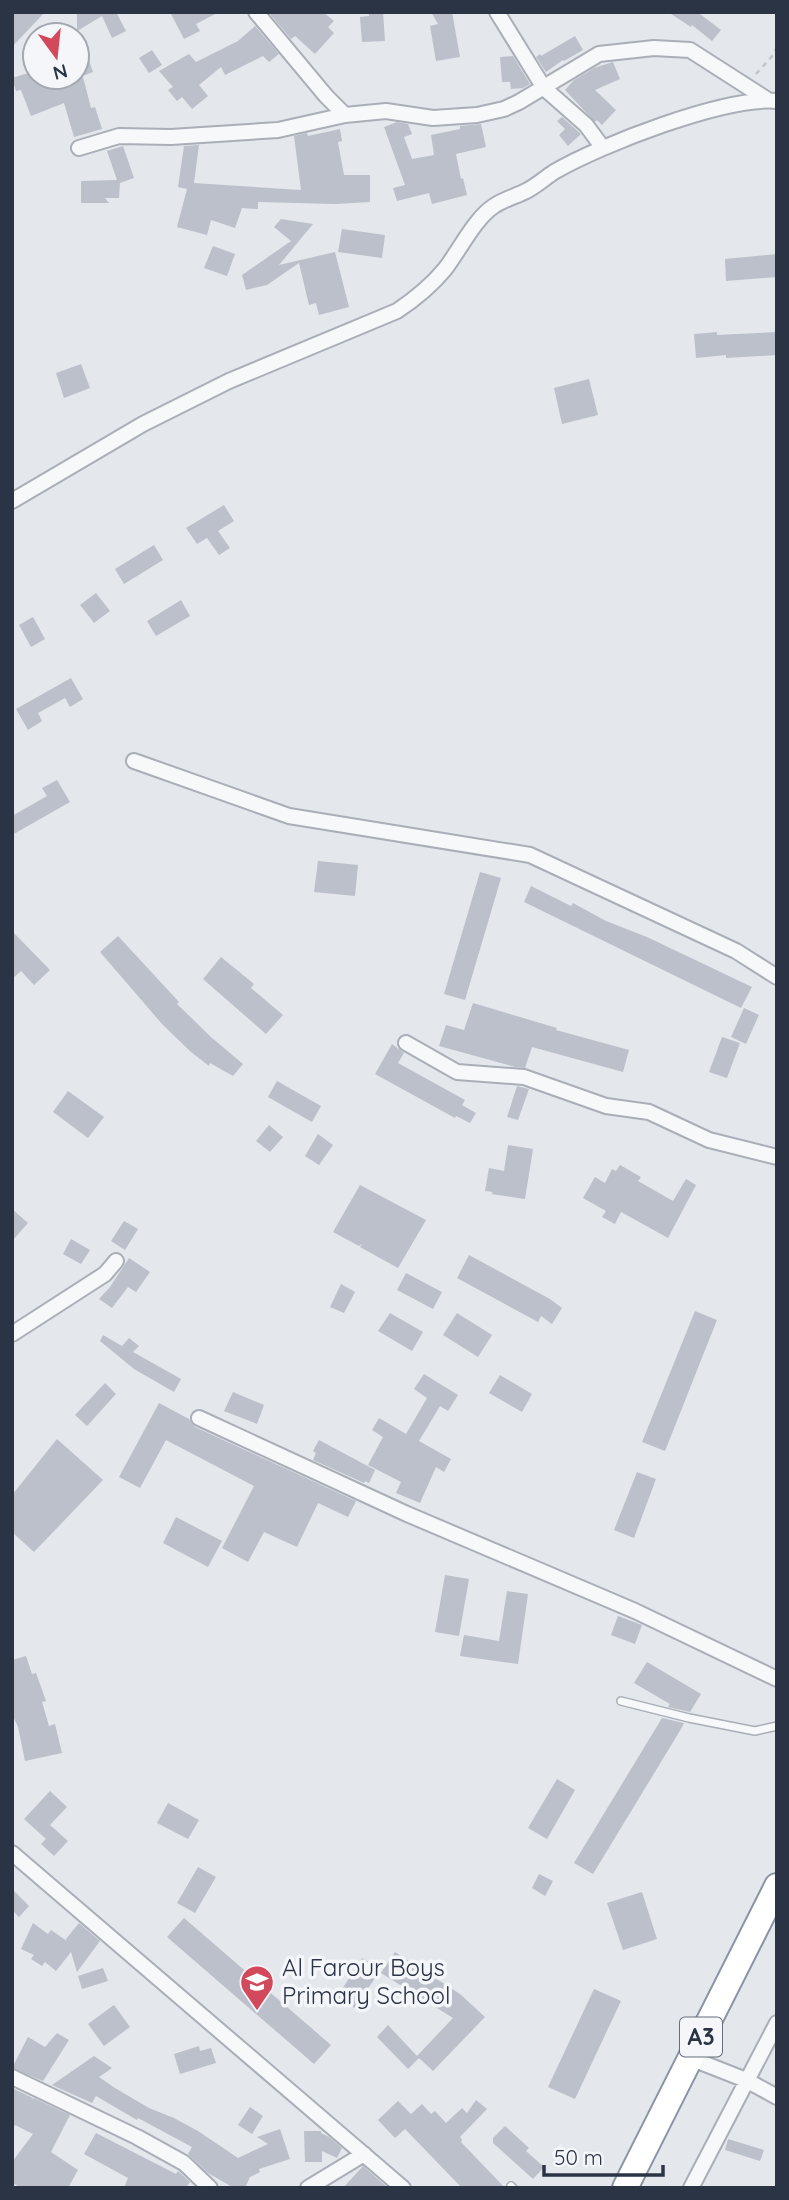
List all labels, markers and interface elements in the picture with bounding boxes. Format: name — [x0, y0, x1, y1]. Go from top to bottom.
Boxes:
north arrow — [21, 21, 91, 91]
text: N — [51, 59, 70, 86]
place label: Al Farour Boys Primary School — [282, 1952, 451, 2010]
school or university icon: Al Farour Boys Primary School — [238, 1963, 276, 2012]
road number: A3 — [680, 2018, 722, 2056]
scale bar — [544, 2134, 663, 2178]
text: 50 m — [554, 2144, 603, 2170]

